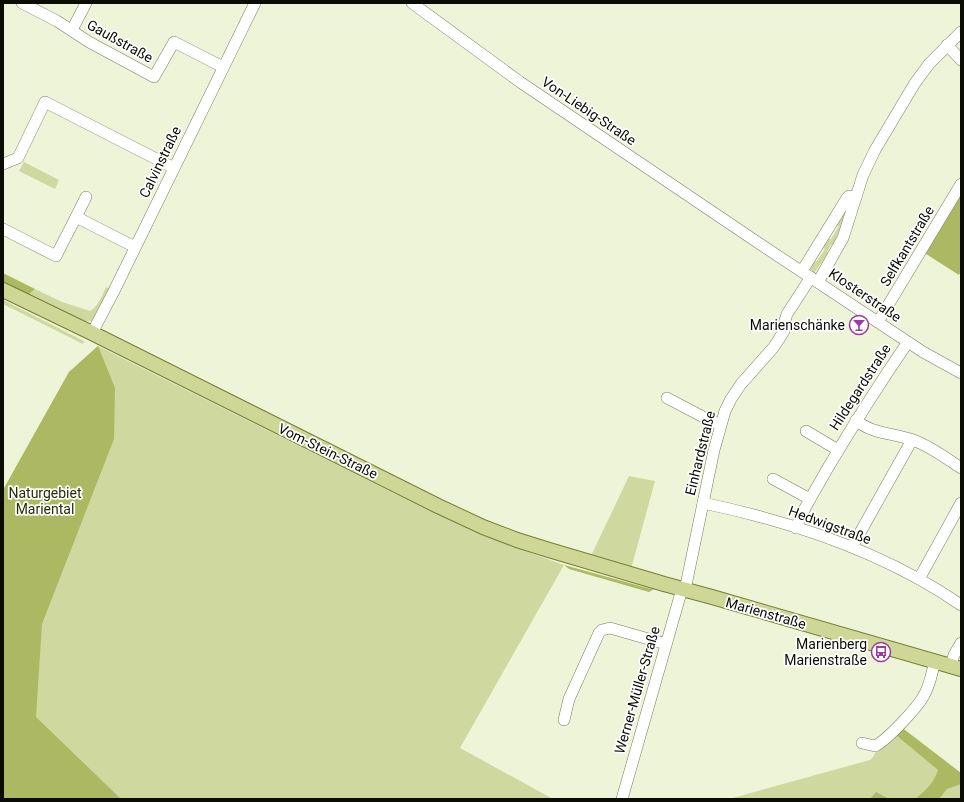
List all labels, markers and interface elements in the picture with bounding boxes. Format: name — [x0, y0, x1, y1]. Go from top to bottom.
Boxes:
street label: Gaußstraße — [84, 16, 156, 66]
street label: Von-Liebig-Straße — [539, 74, 639, 148]
street label: Calvinstraße — [136, 124, 184, 200]
street label: Selfkantstraße — [877, 203, 937, 289]
street label: Klosterstraße — [826, 265, 904, 325]
bar icon: Marienschänke — [848, 314, 870, 336]
place label: Marienschänke — [750, 317, 845, 333]
street label: Hildegardstraße — [826, 341, 894, 433]
street label: Einhardstraße — [682, 409, 718, 497]
street label: Vom-Stein-Straße — [276, 420, 380, 482]
park label: Naturgebiet Mariental — [8, 485, 82, 517]
street label: Hedwigstraße — [787, 503, 873, 547]
street label: Marienstraße — [724, 594, 808, 632]
street label: Werner-Müller-Straße — [611, 625, 663, 755]
place label: Marienberg Marienstraße — [784, 636, 867, 668]
bus stop icon: Marienberg Marienstraße — [870, 641, 892, 663]

